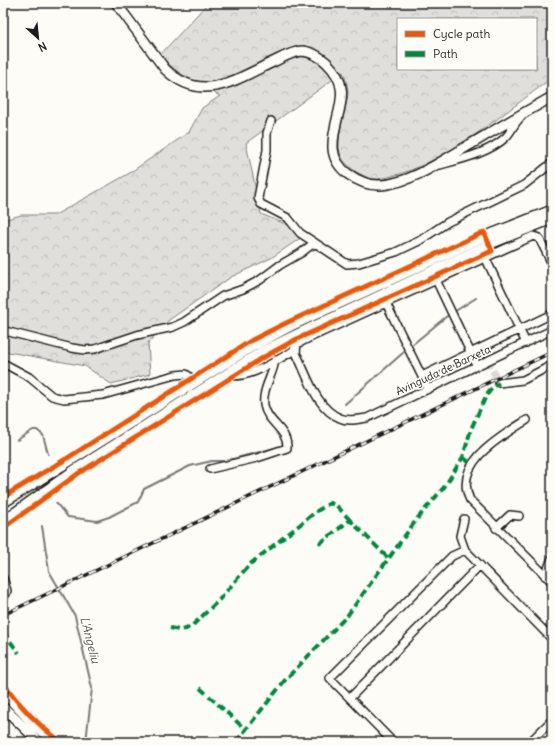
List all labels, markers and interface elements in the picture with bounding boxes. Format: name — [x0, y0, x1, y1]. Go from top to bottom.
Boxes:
north arrow — [18, 18, 58, 58]
legend — [397, 18, 537, 70]
text: Cycle path — [433, 26, 490, 41]
text: N — [36, 39, 49, 55]
text: Path — [433, 46, 458, 61]
street label: Avinguda de Barxeta — [393, 342, 493, 398]
water label: L'Angeliu — [77, 615, 104, 666]

